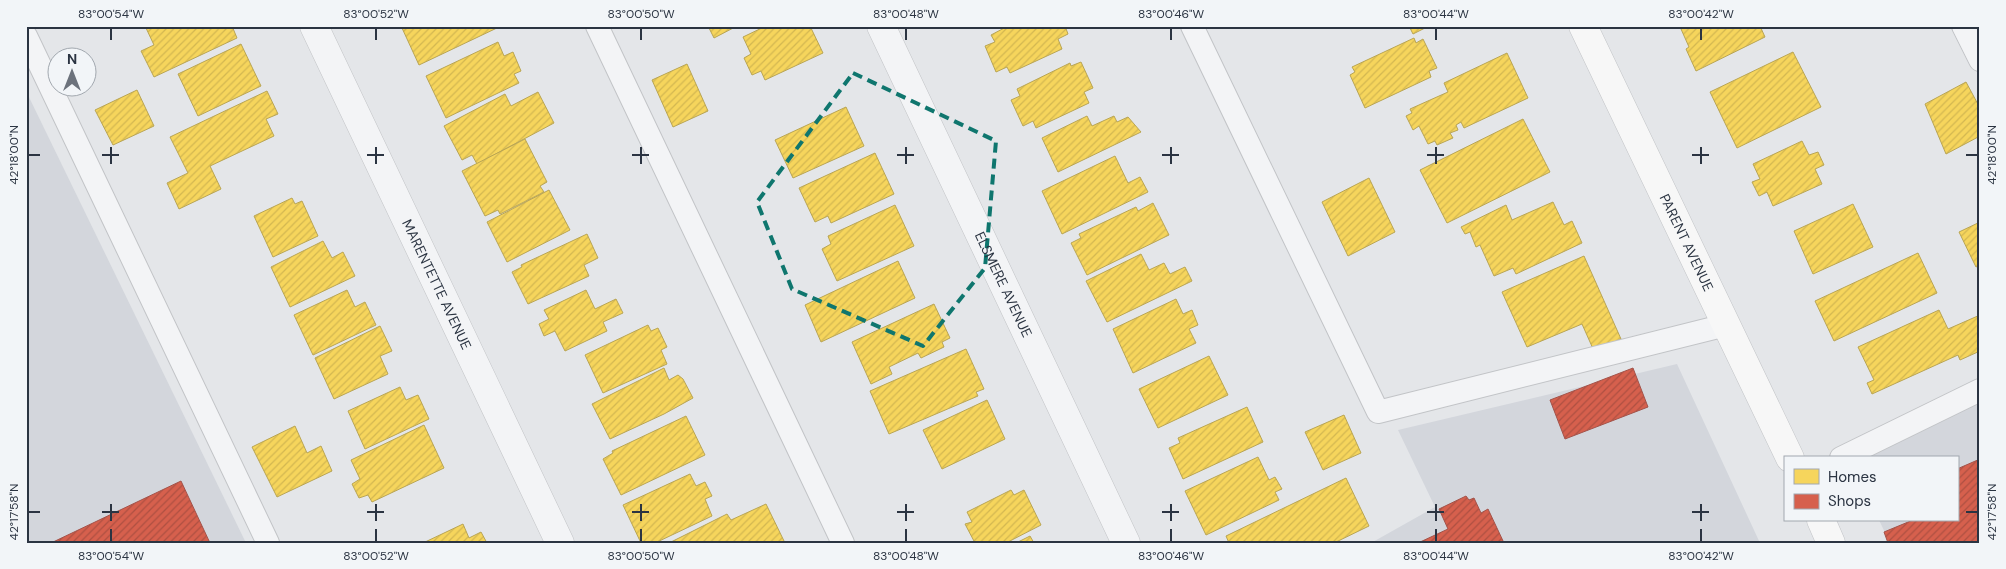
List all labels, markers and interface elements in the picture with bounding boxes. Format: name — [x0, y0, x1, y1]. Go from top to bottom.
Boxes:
text: 83°00'54"W — [78, 6, 144, 22]
text: 83°00'52"W — [343, 6, 409, 22]
text: 83°00'50"W — [607, 6, 675, 22]
text: 83°00'48"W — [873, 6, 939, 22]
text: 83°00'46"W — [1138, 6, 1204, 22]
text: 83°00'44"W — [1403, 6, 1469, 22]
text: 83°00'42"W — [1668, 6, 1734, 22]
north arrow — [48, 48, 98, 98]
text: N — [67, 50, 77, 68]
text: 42°18'00"N — [6, 125, 22, 185]
text: 42°18'00"N — [1984, 125, 2000, 185]
street label: PARENT AVENUE — [1656, 191, 1718, 294]
street label: MARENTETTE AVENUE — [398, 216, 476, 352]
street label: ELSMERE AVENUE — [971, 229, 1036, 340]
legend — [1784, 456, 1958, 522]
text: Homes — [1828, 467, 1877, 487]
text: 42°17'58"N — [6, 484, 22, 540]
text: 42°17'58"N — [1984, 484, 2000, 540]
text: Shops — [1828, 491, 1871, 511]
text: 83°00'54"W — [78, 548, 144, 564]
text: 83°00'52"W — [343, 548, 409, 564]
text: 83°00'50"W — [607, 548, 675, 564]
text: 83°00'48"W — [873, 548, 939, 564]
text: 83°00'46"W — [1138, 548, 1204, 564]
text: 83°00'44"W — [1403, 548, 1469, 564]
text: 83°00'42"W — [1668, 548, 1734, 564]

